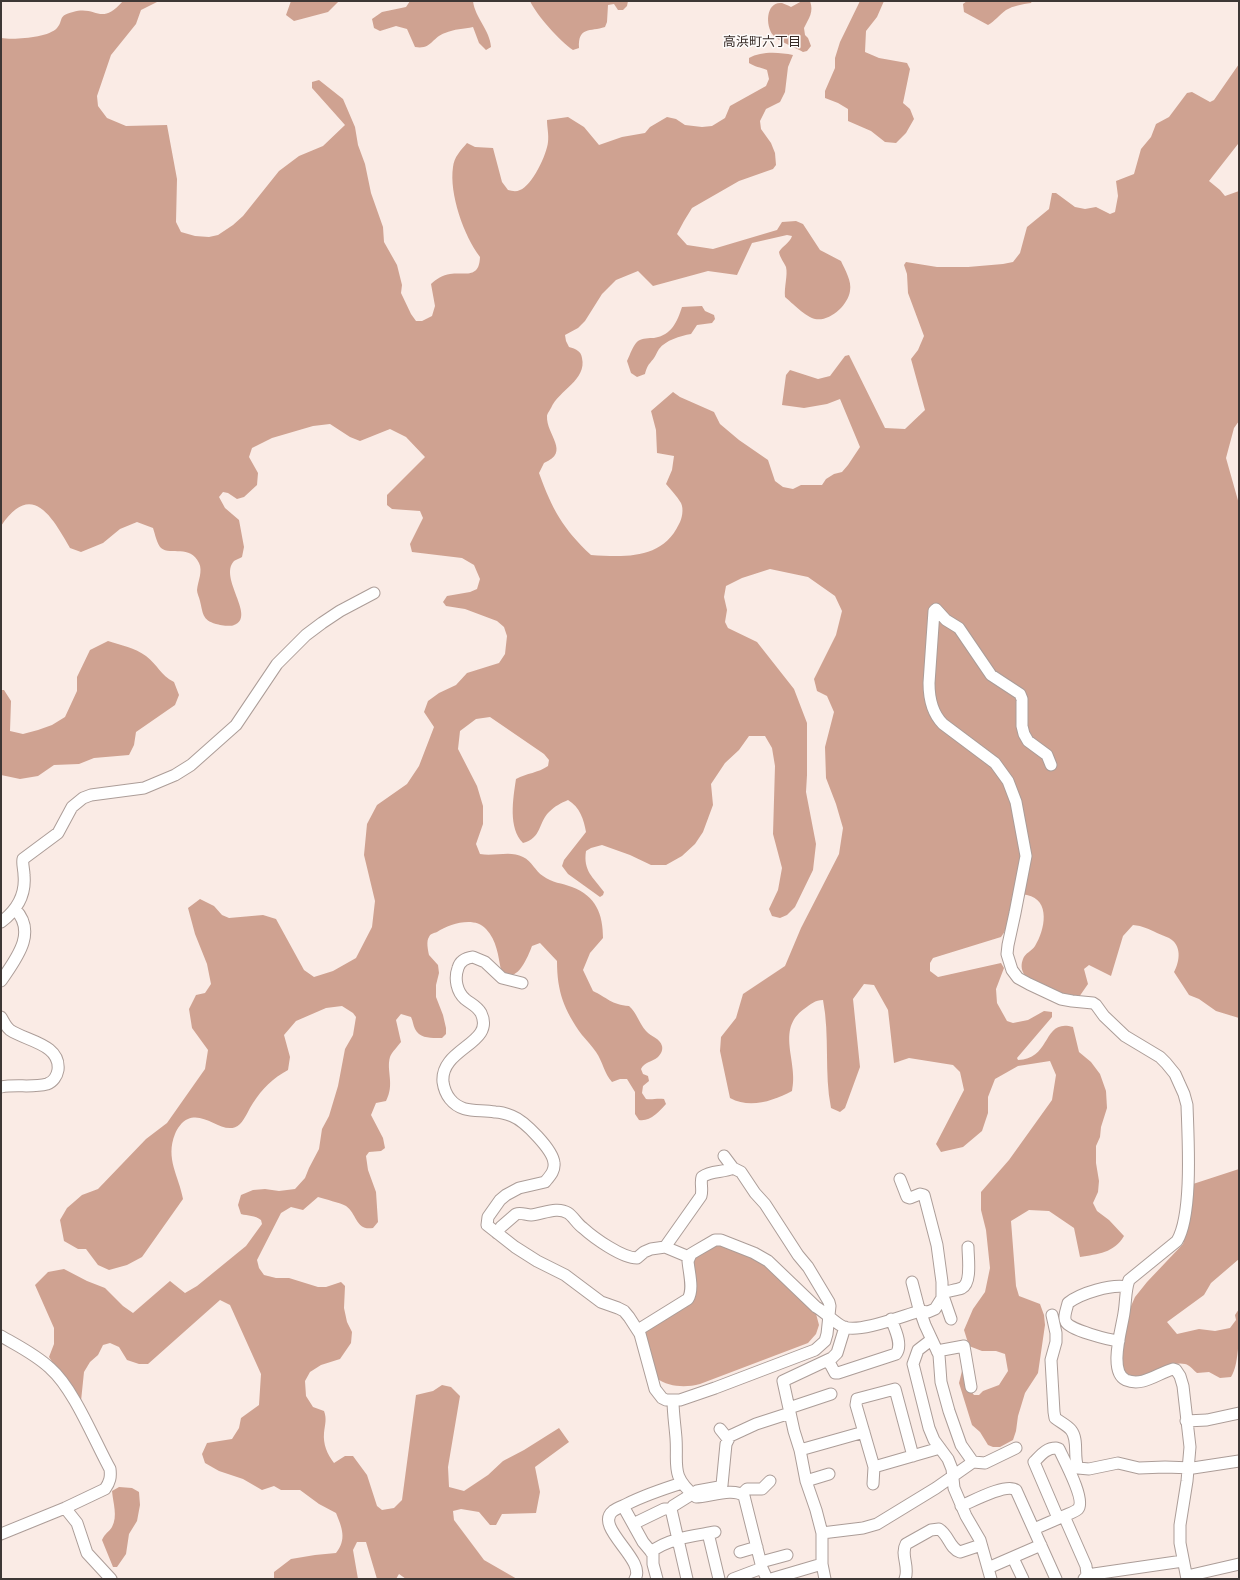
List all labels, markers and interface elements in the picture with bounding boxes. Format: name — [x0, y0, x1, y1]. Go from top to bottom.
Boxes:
district label: 高浜町六丁目 — [723, 34, 801, 50]

